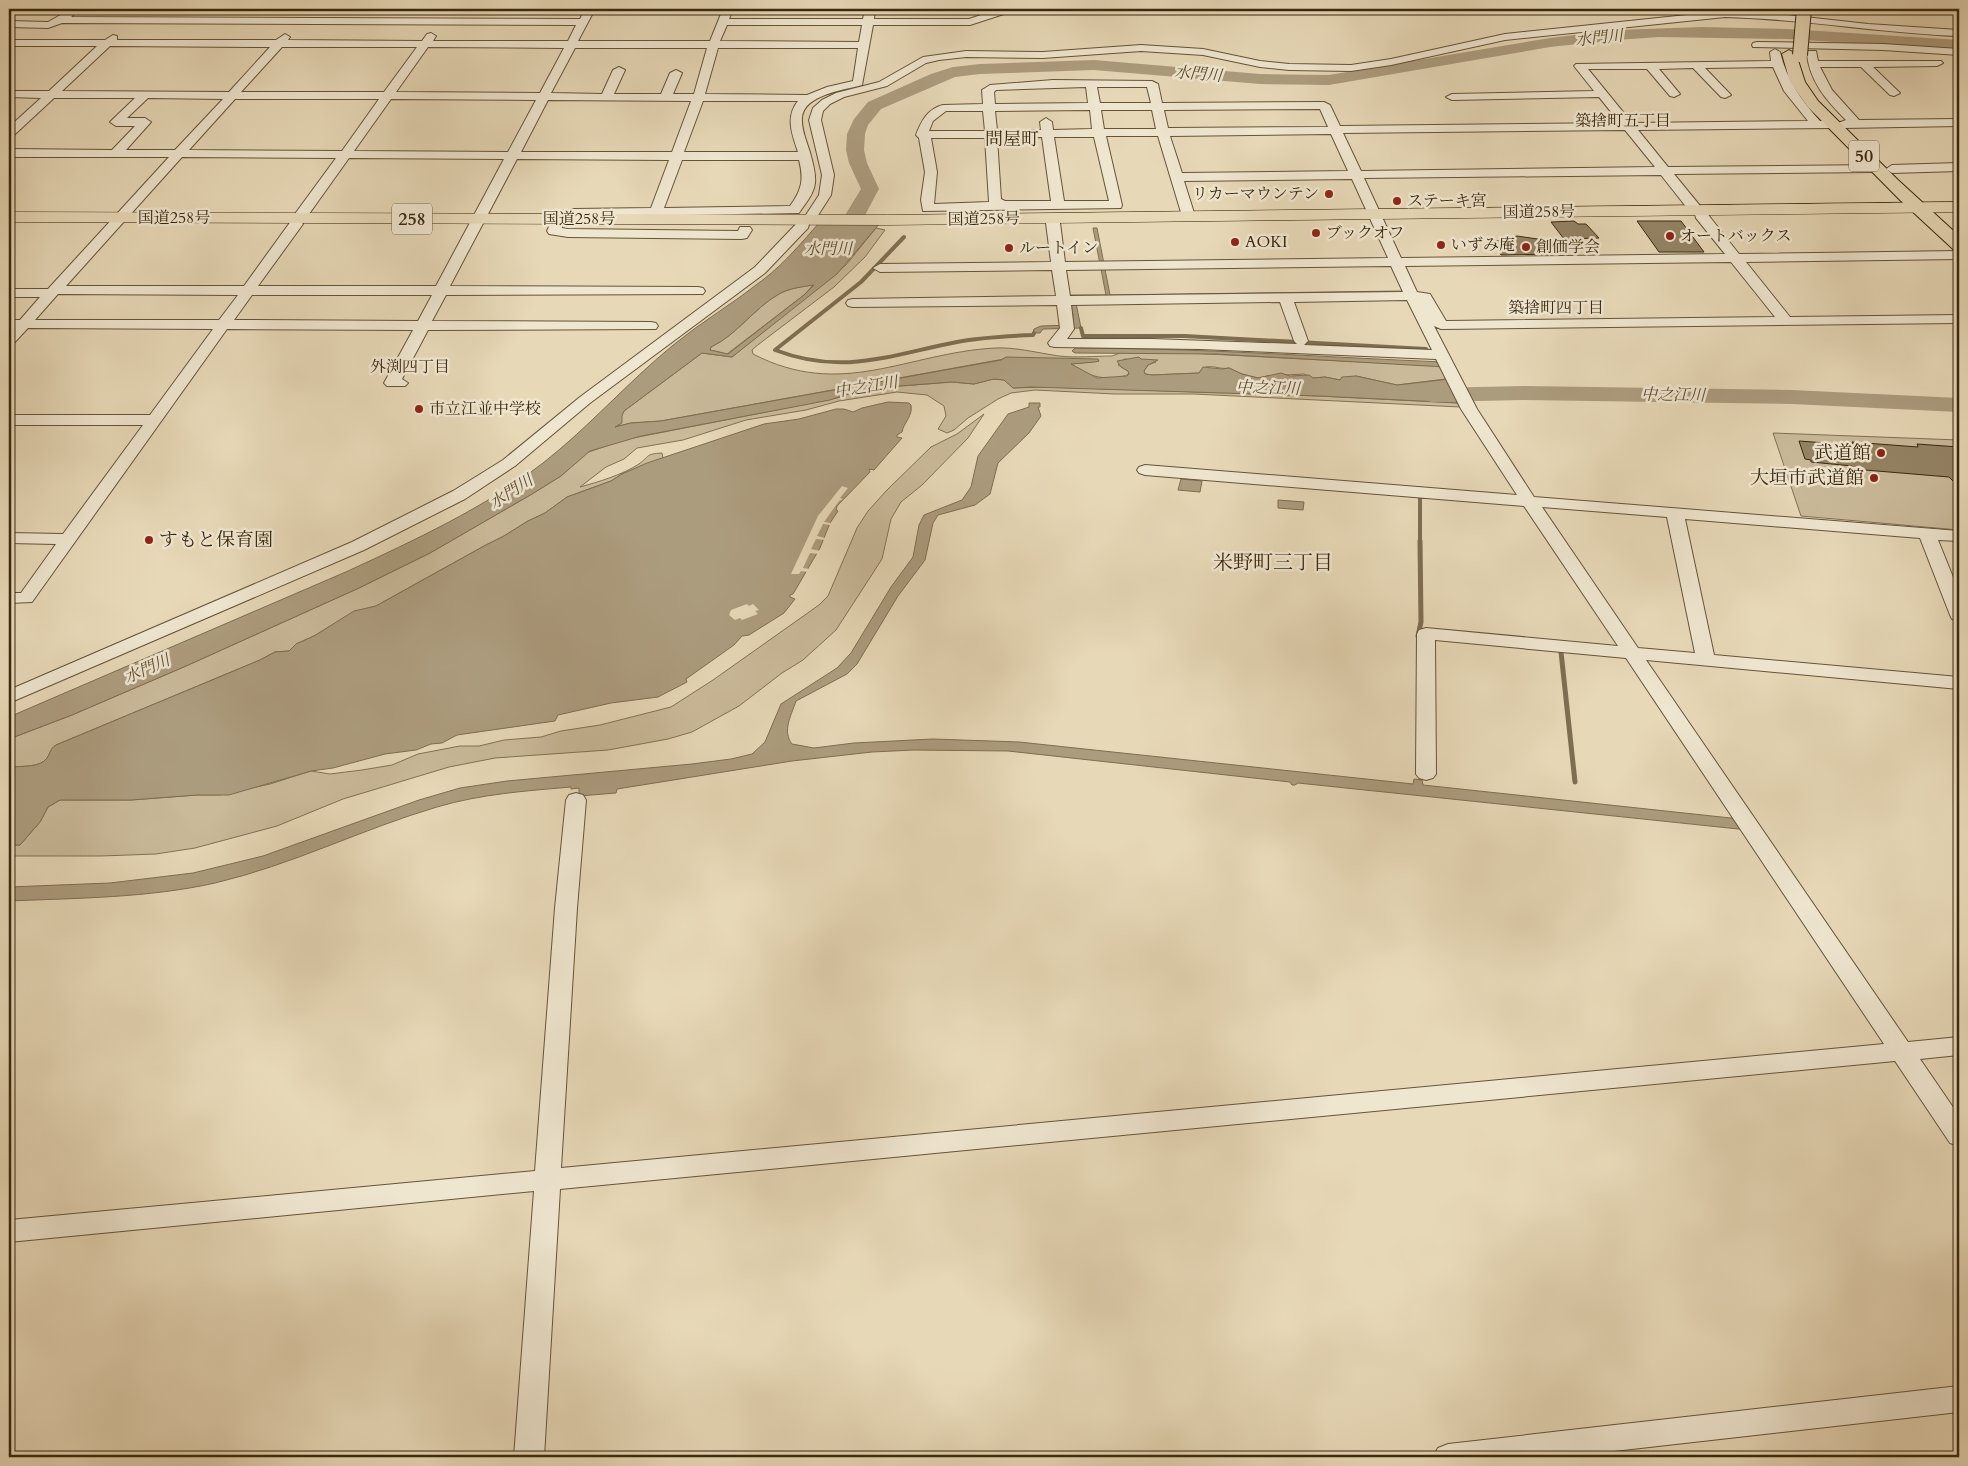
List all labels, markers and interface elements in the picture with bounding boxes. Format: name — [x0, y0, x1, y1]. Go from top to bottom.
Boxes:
water label: 水門川 — [1574, 24, 1626, 51]
water label: 水門川 — [1173, 61, 1225, 87]
district label: 築捨町五丁目 — [1575, 110, 1671, 132]
district label: 問屋町 — [985, 127, 1039, 152]
road number: 50 — [1849, 140, 1879, 172]
place label: リカーマウンテン — [1192, 183, 1319, 205]
marker: リカーマウンテン — [1323, 188, 1335, 200]
place label: ステーキ宮 — [1407, 190, 1487, 212]
marker: ステーキ宮 — [1391, 195, 1403, 207]
street label: 国道258号 — [1503, 200, 1575, 224]
road number: 258 — [392, 203, 432, 234]
street label: 国道258号 — [138, 207, 210, 229]
street label: 国道258号 — [948, 207, 1020, 231]
street label: 国道258号 — [543, 208, 615, 230]
place label: ブックオフ — [1326, 222, 1404, 244]
place label: オートバックス — [1680, 225, 1792, 247]
marker: ブックオフ — [1310, 227, 1322, 239]
marker: オートバックス — [1664, 230, 1676, 242]
place label: AOKI — [1245, 231, 1288, 253]
place label: いずみ庵 — [1451, 234, 1515, 256]
marker: AOKI — [1229, 236, 1241, 248]
place label: 創価学会 — [1536, 236, 1600, 258]
place label: ルートイン — [1019, 237, 1098, 259]
water label: 水門川 — [804, 238, 854, 260]
marker: いずみ庵 — [1435, 239, 1447, 251]
marker: 創価学会 — [1520, 241, 1532, 253]
marker: ルートイン — [1003, 242, 1015, 254]
district label: 築捨町四丁目 — [1508, 297, 1604, 319]
district label: 外渕四丁目 — [370, 356, 450, 378]
water label: 中之江川 — [833, 371, 901, 403]
water label: 中之江川 — [1236, 376, 1302, 400]
water label: 中之江川 — [1641, 383, 1707, 407]
place label: 市立江並中学校 — [429, 398, 541, 420]
marker: 市立江並中学校 — [413, 403, 425, 415]
place label: 武道館 — [1814, 440, 1871, 466]
marker: 武道館 — [1875, 447, 1887, 459]
place label: 大垣市武道館 — [1750, 465, 1864, 491]
water label: 水門川 — [485, 469, 539, 514]
marker: 大垣市武道館 — [1868, 472, 1880, 484]
place label: すもと保育園 — [159, 527, 273, 553]
marker: すもと保育園 — [143, 534, 155, 546]
district label: 米野町三丁目 — [1213, 549, 1333, 576]
water label: 水門川 — [121, 648, 175, 689]

